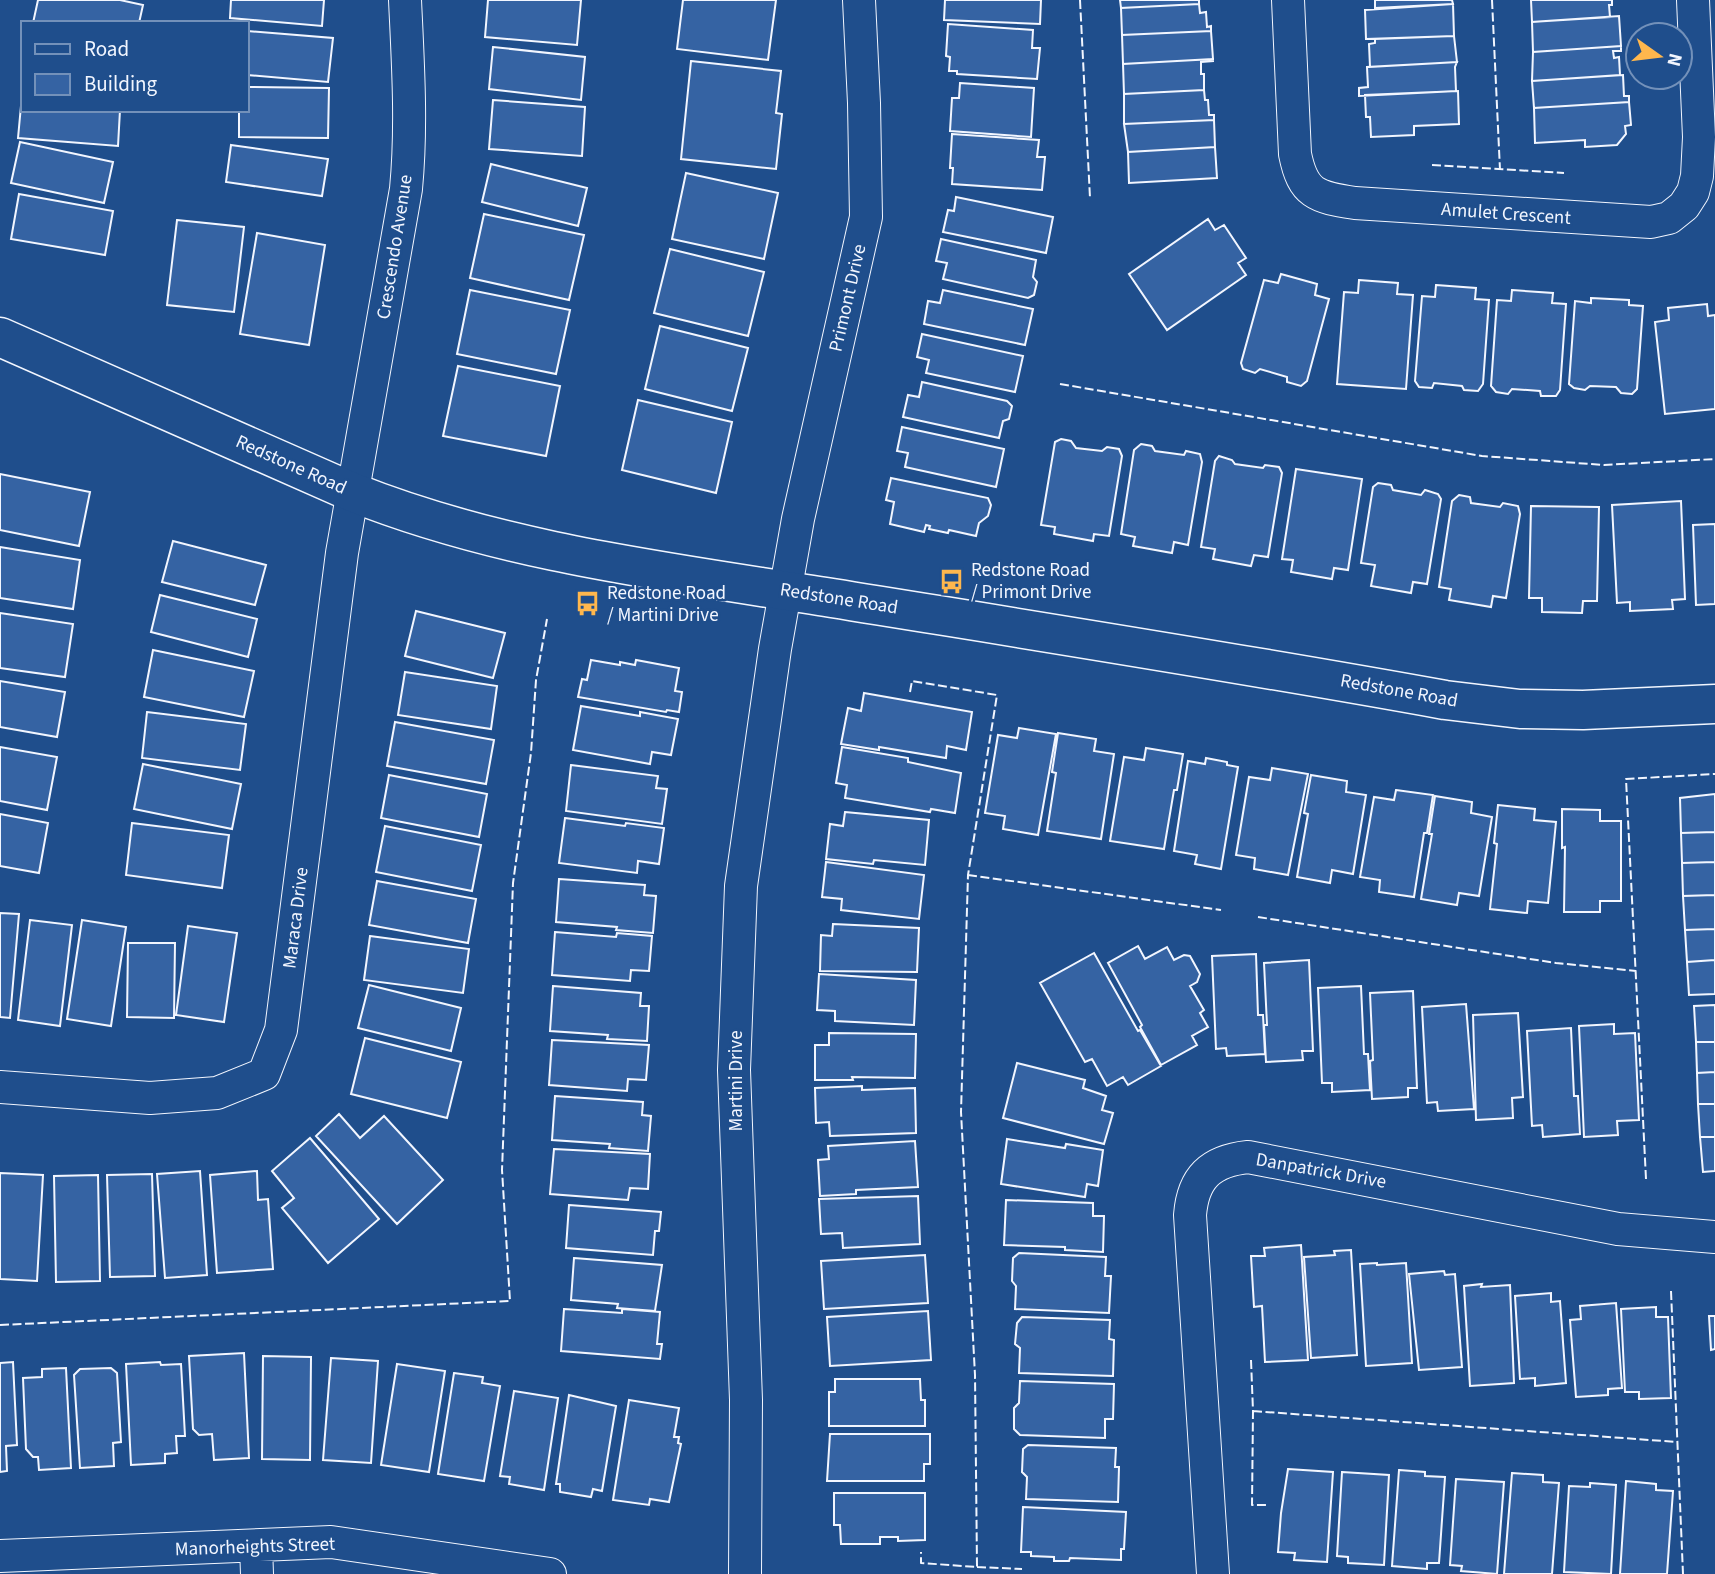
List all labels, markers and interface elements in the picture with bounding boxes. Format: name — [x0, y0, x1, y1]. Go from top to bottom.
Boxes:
legend — [21, 21, 248, 112]
north arrow — [1624, 21, 1694, 91]
text: Road — [84, 34, 129, 64]
text: N — [1659, 50, 1689, 69]
text: Building — [84, 69, 158, 99]
street label: Crescendo Avenue — [370, 173, 420, 321]
street label: Amulet Crescent — [1440, 196, 1572, 232]
street label: Primont Drive — [822, 241, 874, 355]
street label: Redstone Road — [231, 428, 351, 502]
place label: Redstone Road / Primont Drive — [971, 557, 1091, 606]
bus stop icon: Redstone Road / Primont Drive — [937, 567, 965, 595]
street label: Redstone Road — [778, 576, 900, 622]
place label: Redstone Road / Martini Drive — [607, 580, 726, 629]
bus stop icon: Redstone Road / Martini Drive — [573, 590, 601, 618]
street label: Redstone Road — [1338, 667, 1460, 715]
street label: Maraca Drive — [276, 866, 316, 970]
street label: Martini Drive — [723, 1030, 750, 1132]
street label: Danpatrick Drive — [1254, 1146, 1388, 1196]
street label: Manorheights Street — [174, 1531, 336, 1563]

